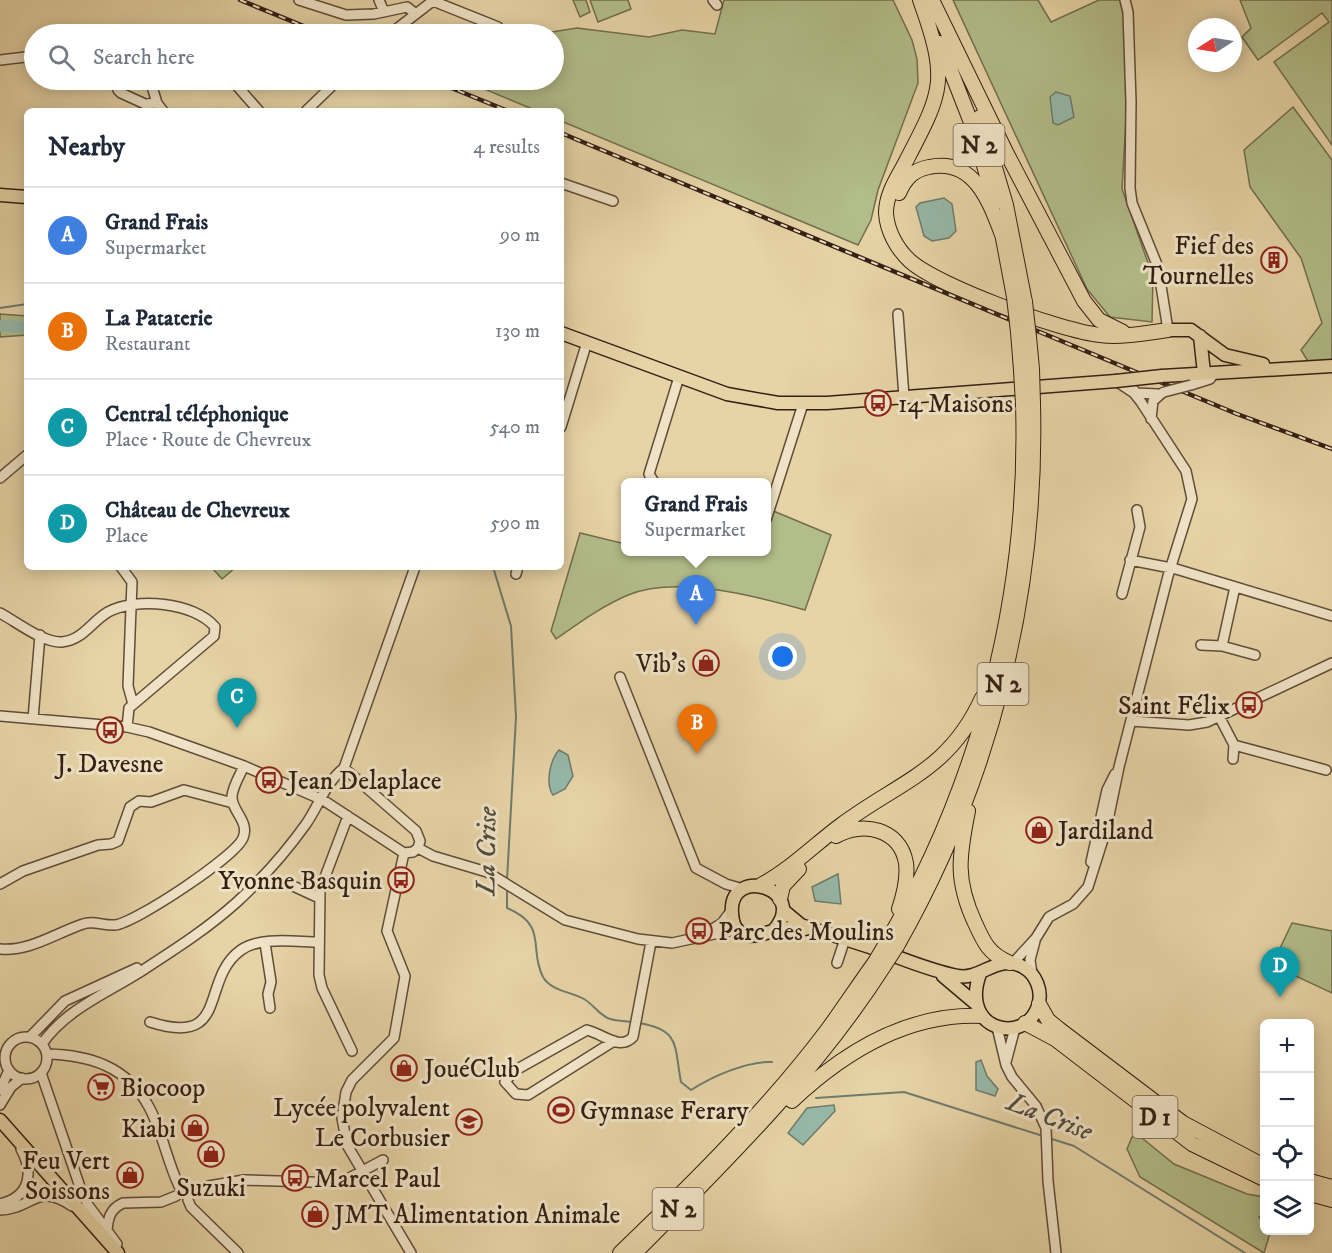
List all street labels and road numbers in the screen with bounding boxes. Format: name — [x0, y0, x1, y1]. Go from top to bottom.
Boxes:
road number: N 2 — [954, 124, 1004, 166]
road number: N 2 — [978, 663, 1028, 705]
road number: D 1 — [1132, 1096, 1178, 1138]
road number: N 2 — [652, 1188, 704, 1230]

